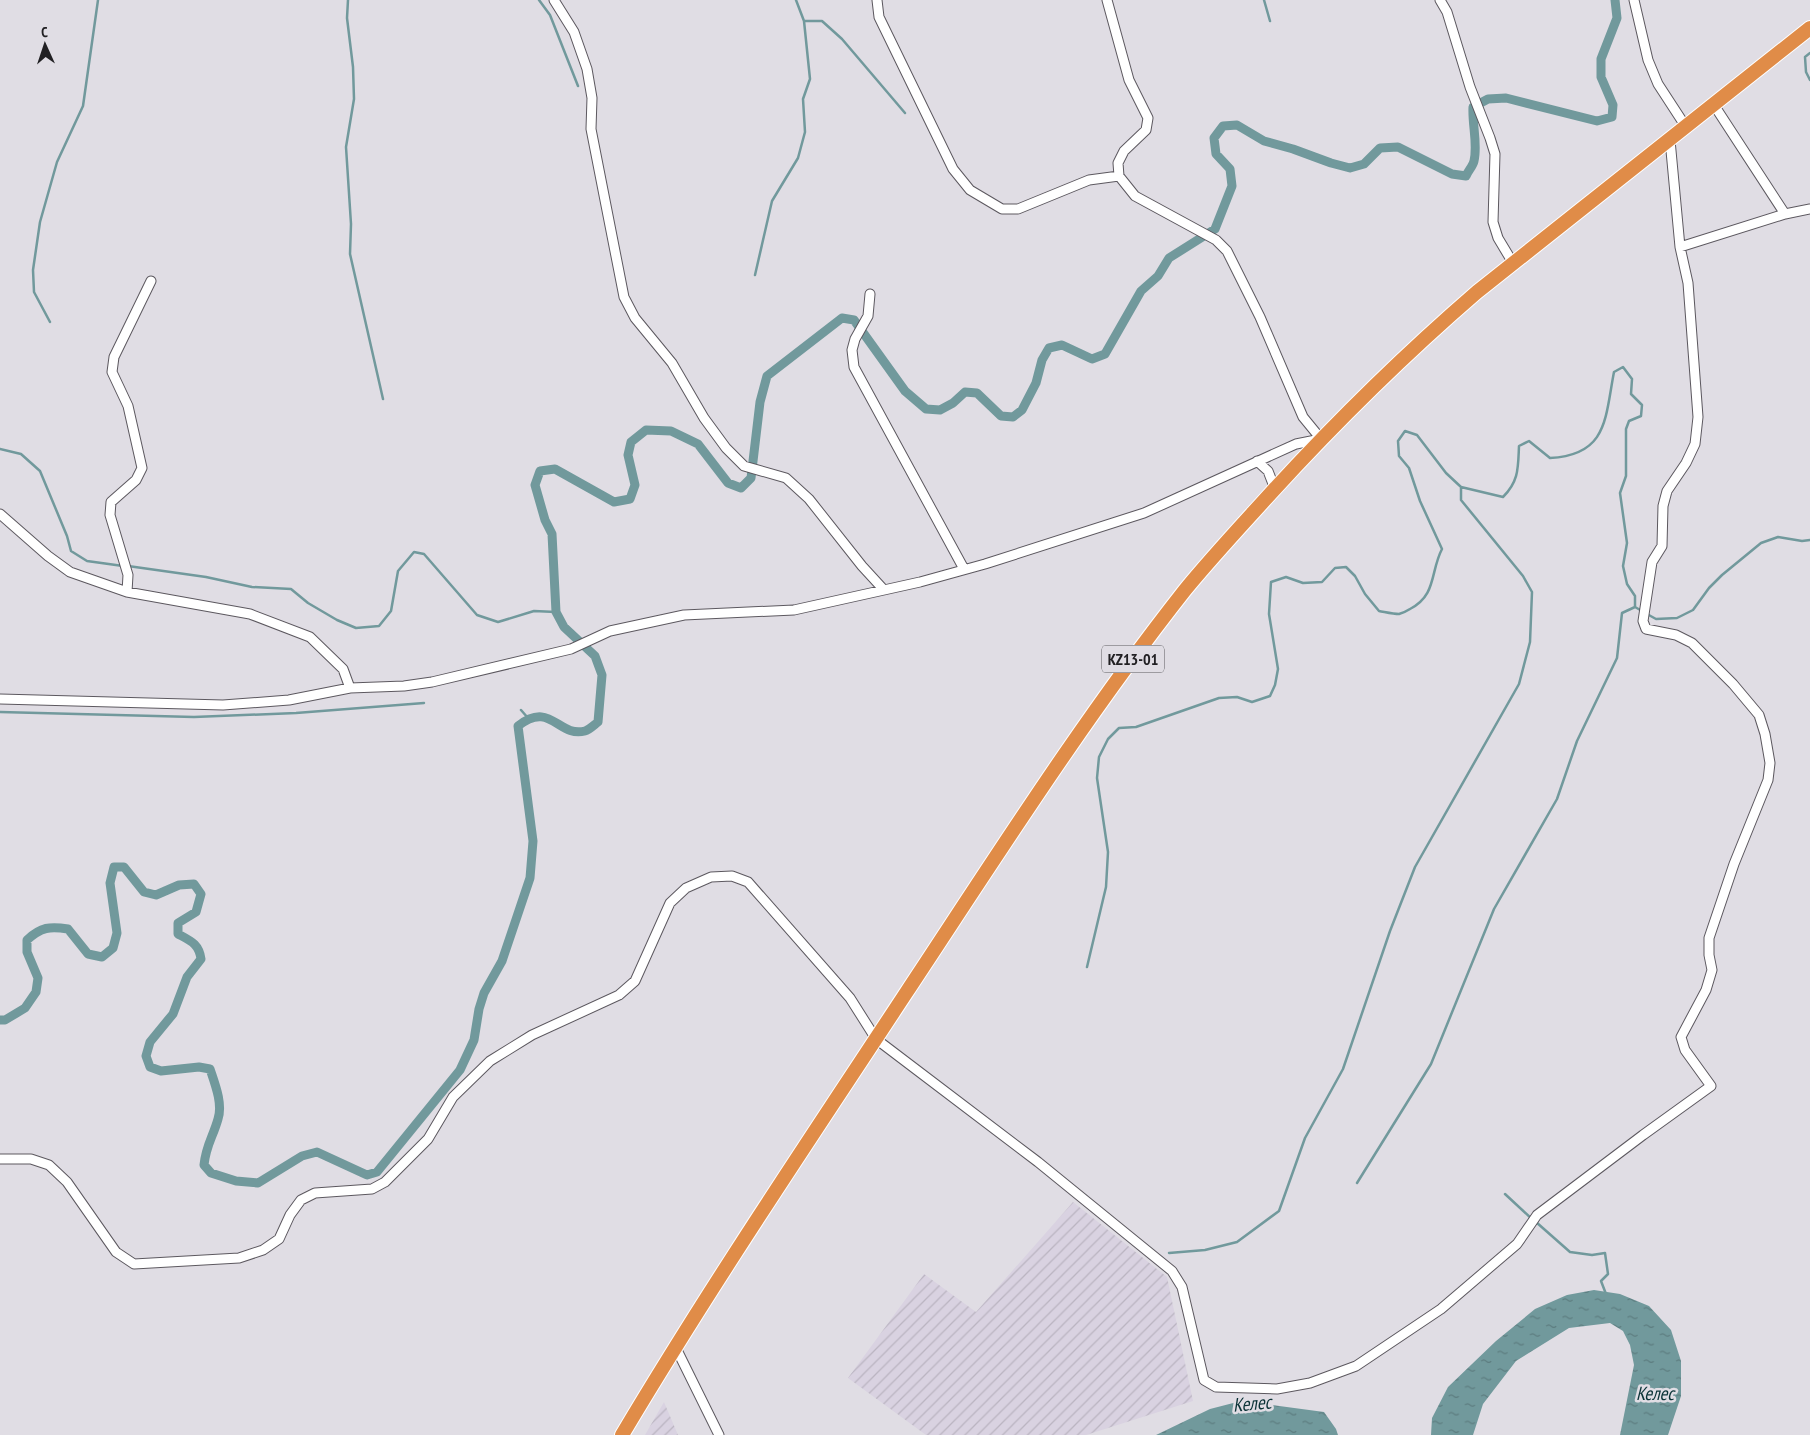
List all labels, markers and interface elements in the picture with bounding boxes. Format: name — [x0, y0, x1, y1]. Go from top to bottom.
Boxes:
north arrow — [20, 20, 70, 70]
text: С — [41, 23, 49, 41]
road number: KZ13-01 — [1102, 646, 1164, 672]
water label: Келес — [1636, 1381, 1676, 1405]
water label: Келес — [1232, 1389, 1274, 1417]

